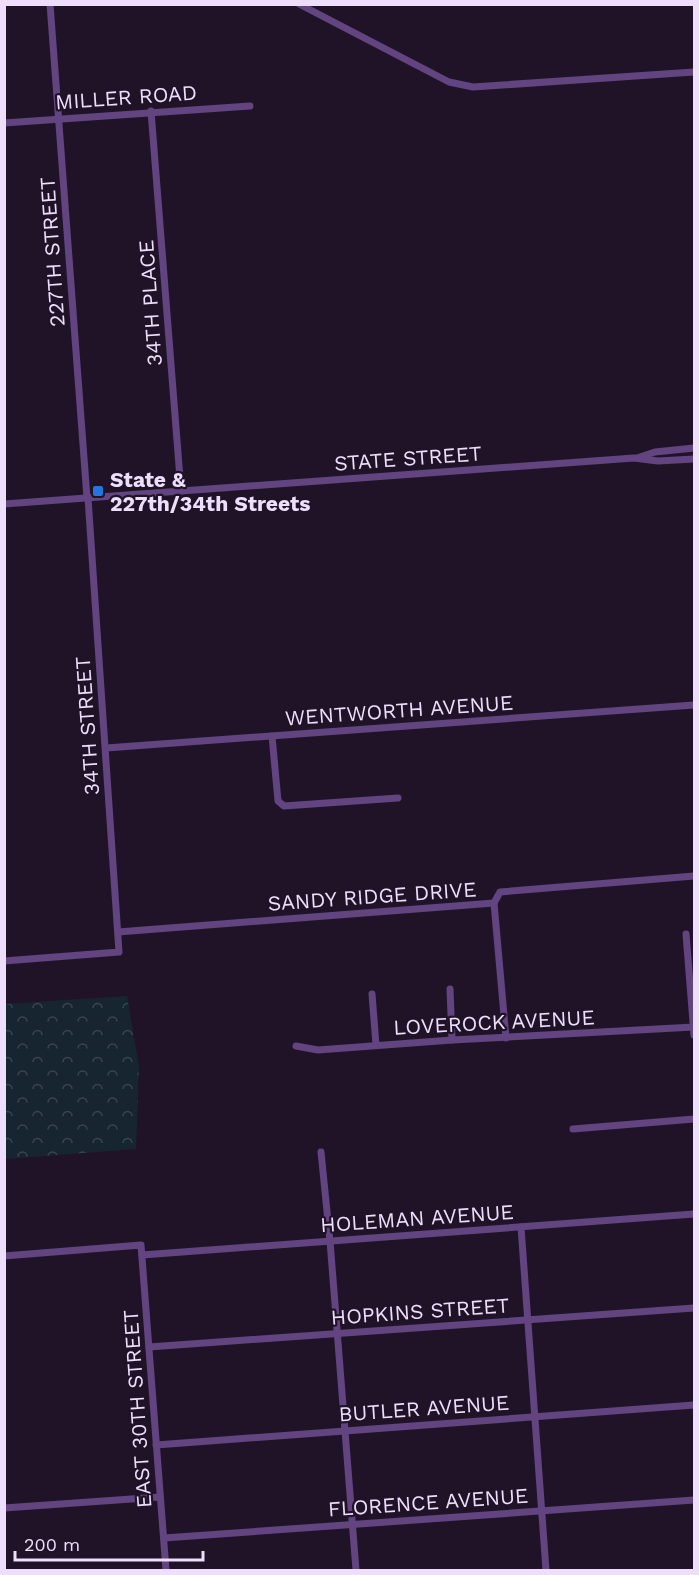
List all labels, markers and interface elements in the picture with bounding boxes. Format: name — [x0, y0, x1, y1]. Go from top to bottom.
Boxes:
street label: MILLER ROAD — [54, 80, 198, 114]
street label: 227TH STREET — [34, 176, 70, 328]
street label: 34TH PLACE — [133, 239, 167, 367]
street label: STATE STREET — [333, 440, 483, 476]
place label: State & 227th/34th Streets — [110, 467, 310, 516]
marker: State & 227th/34th Streets — [91, 484, 105, 498]
street label: 34TH STREET — [70, 656, 104, 796]
street label: WENTWORTH AVENUE — [284, 690, 514, 730]
street label: SANDY RIDGE DRIVE — [267, 876, 477, 916]
street label: LOVEROCK AVENUE — [393, 1004, 595, 1040]
street label: HOLEMAN AVENUE — [319, 1199, 515, 1237]
street label: HOPKINS STREET — [330, 1292, 510, 1330]
street label: EAST 30TH STREET — [118, 1309, 156, 1509]
street label: BUTLER AVENUE — [338, 1390, 510, 1426]
street label: FLORENCE AVENUE — [327, 1483, 529, 1521]
scale bar — [15, 1524, 202, 1562]
text: 200 m — [24, 1534, 80, 1555]

